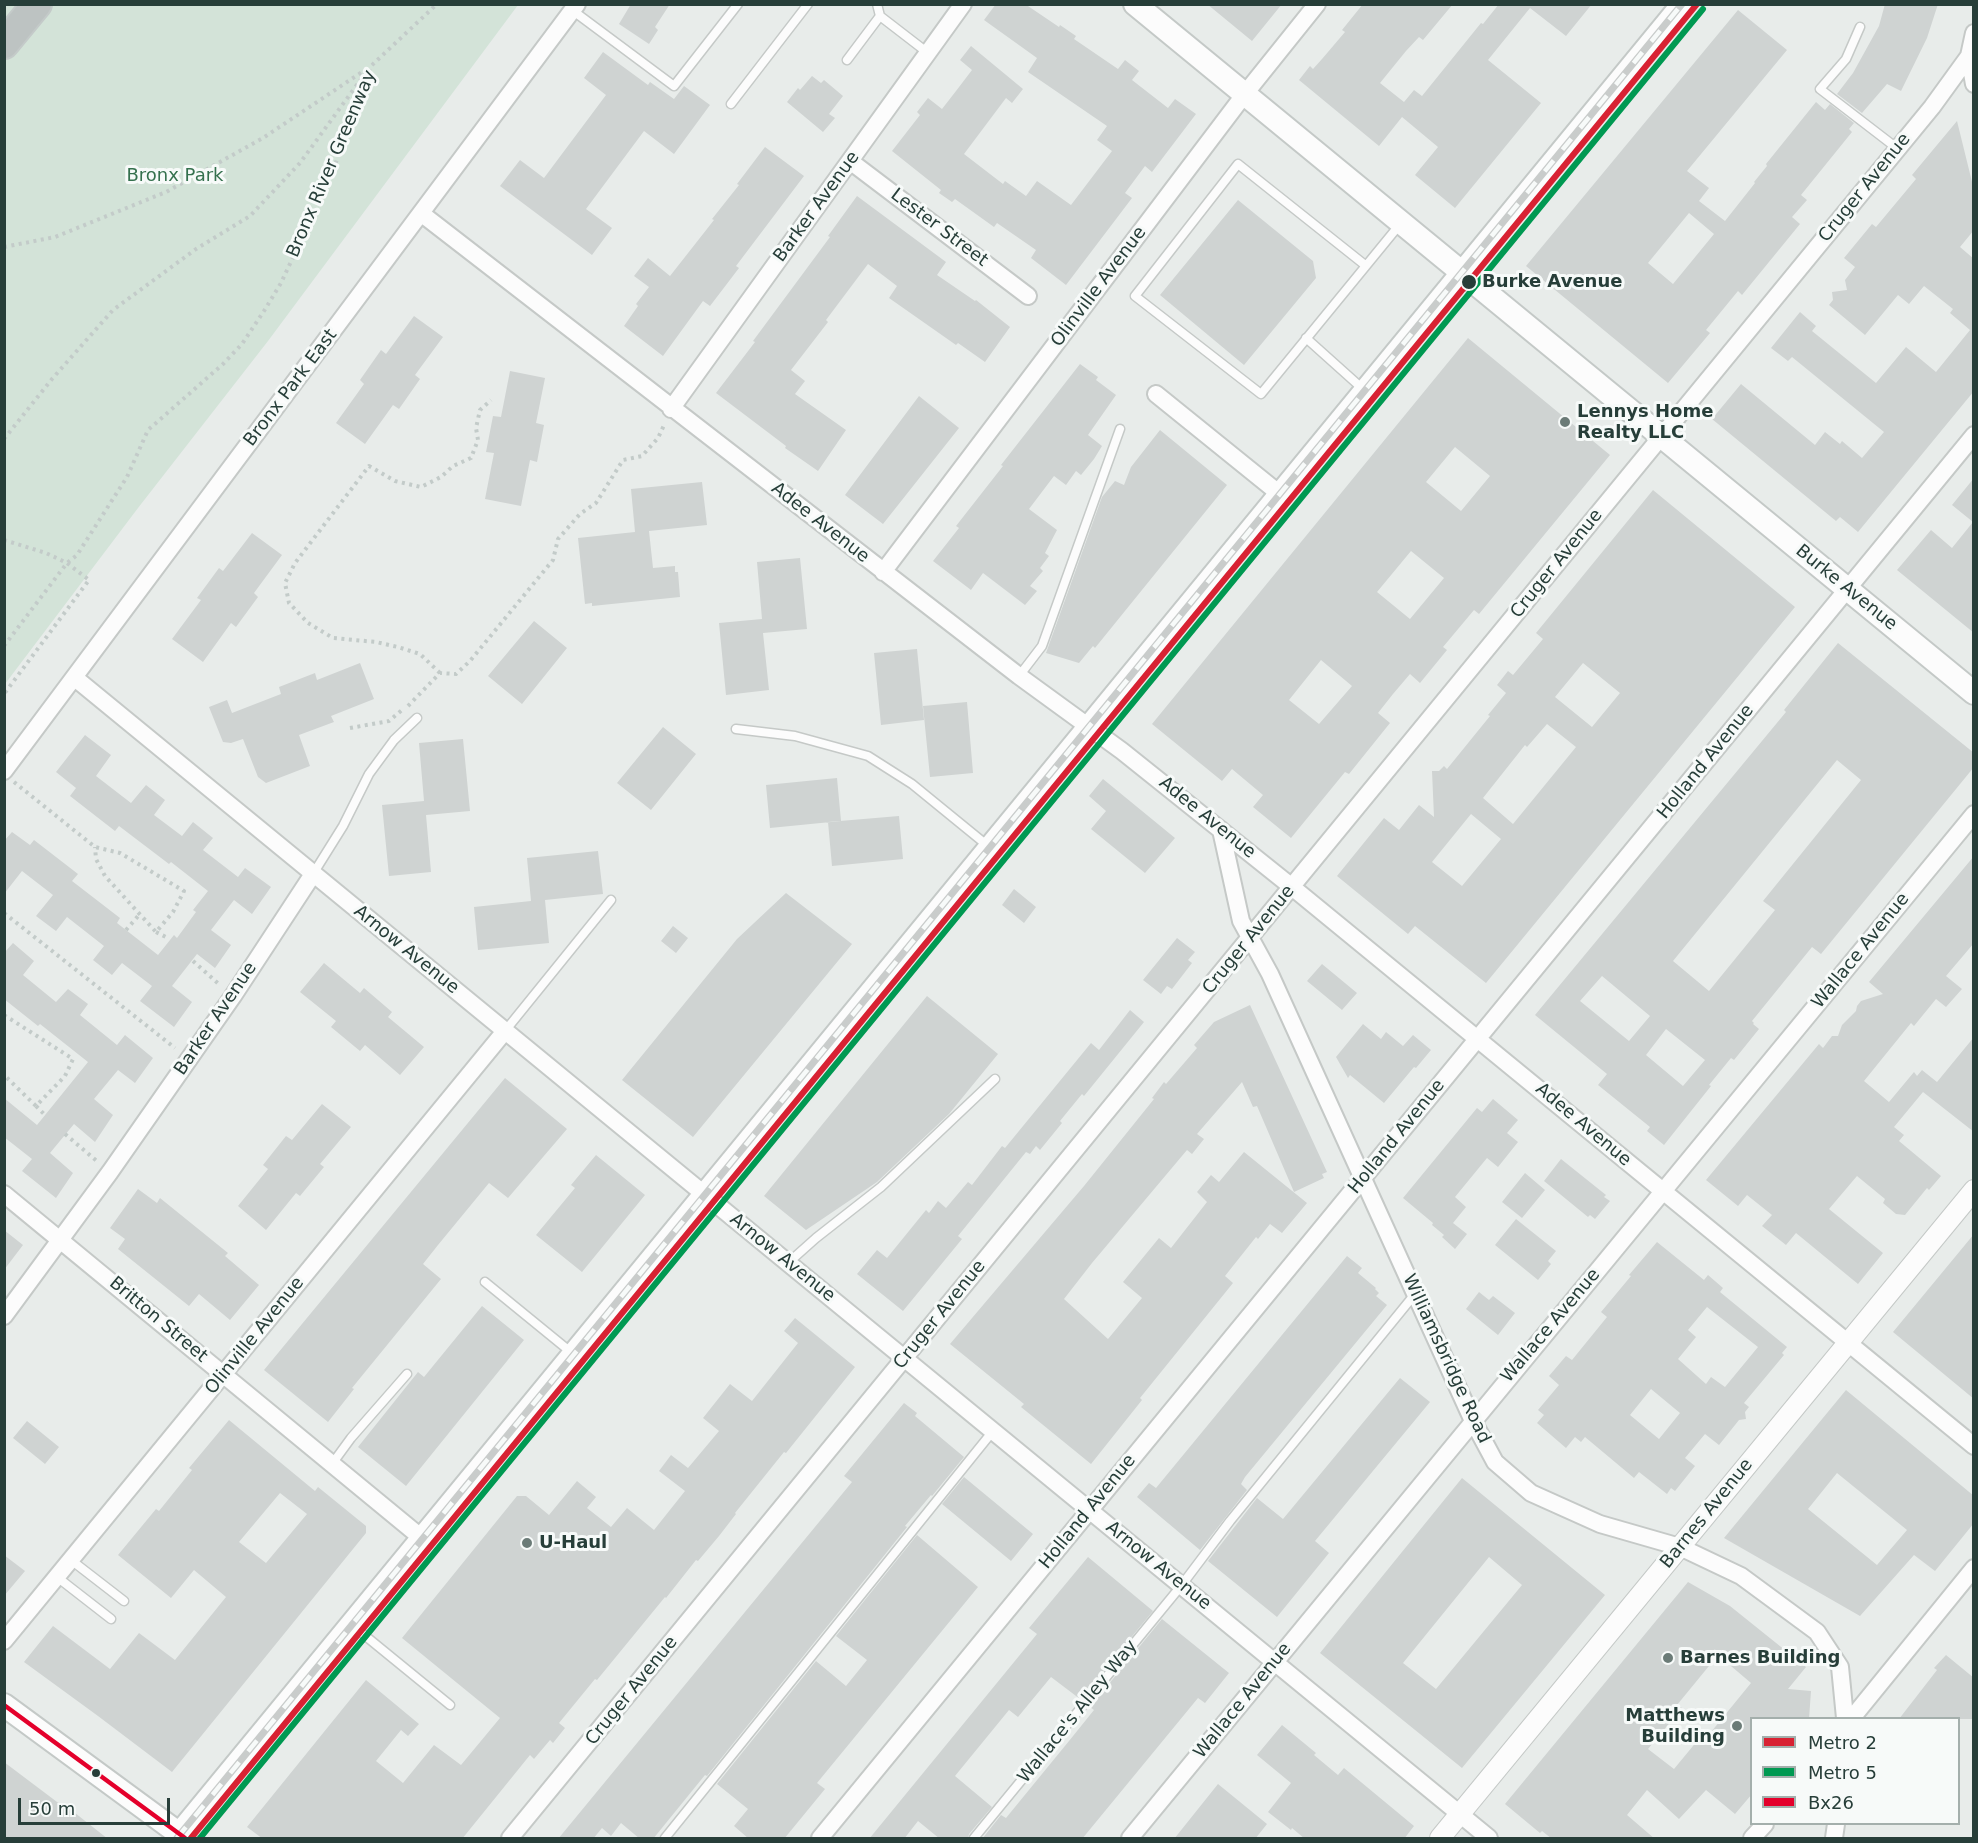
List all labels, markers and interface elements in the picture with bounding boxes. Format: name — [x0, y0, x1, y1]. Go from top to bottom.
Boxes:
street label: Bronx River Greenway — [283, 67, 381, 261]
street label: Cruger Avenue — [1814, 129, 1916, 247]
street label: Barker Avenue — [770, 147, 864, 267]
park label: Bronx Park — [126, 165, 224, 187]
street label: Lester Street — [886, 184, 992, 272]
street label: Olinville Avenue — [1047, 223, 1151, 351]
place label: Burke Avenue — [1482, 271, 1622, 293]
marker: Burke Avenue — [1460, 273, 1478, 291]
street label: Bronx Park East — [240, 325, 342, 451]
place label: Lennys Home Realty LLC — [1577, 401, 1713, 444]
marker: Lennys Home Realty LLC — [1558, 415, 1572, 429]
street label: Adee Avenue — [767, 478, 873, 568]
street label: Cruger Avenue — [1506, 505, 1608, 623]
street label: Burke Avenue — [1791, 540, 1901, 636]
street label: Holland Avenue — [1653, 700, 1759, 824]
street label: Adee Avenue — [1154, 772, 1260, 864]
street label: Cruger Avenue — [1198, 881, 1300, 999]
street label: Wallace Avenue — [1808, 889, 1914, 1013]
street label: Arnow Avenue — [349, 901, 463, 999]
street label: Barker Avenue — [170, 958, 262, 1080]
street label: Holland Avenue — [1344, 1075, 1450, 1199]
street label: Adee Avenue — [1531, 1079, 1635, 1171]
street label: Arnow Avenue — [725, 1209, 839, 1307]
street label: Cruger Avenue — [889, 1256, 991, 1374]
street label: Wallace Avenue — [1497, 1265, 1605, 1387]
street label: Williamsbridge Road — [1397, 1271, 1495, 1447]
street label: Britton Street — [104, 1273, 212, 1367]
street label: Olinville Avenue — [201, 1273, 309, 1399]
street label: Holland Avenue — [1035, 1450, 1141, 1574]
street label: Barnes Avenue — [1656, 1455, 1758, 1573]
street label: Arnow Avenue — [1101, 1517, 1215, 1615]
place label: U-Haul — [539, 1532, 607, 1554]
marker: U-Haul — [520, 1536, 534, 1550]
street label: Cruger Avenue — [581, 1632, 683, 1750]
street label: Wallace's Alley Way — [1014, 1636, 1142, 1788]
street label: Wallace Avenue — [1190, 1639, 1296, 1763]
place label: Barnes Building — [1680, 1647, 1840, 1669]
marker: Barnes Building — [1661, 1651, 1675, 1665]
place label: Matthews Building — [1625, 1705, 1725, 1748]
legend — [1750, 1717, 1960, 1825]
marker: Matthews Building — [1730, 1719, 1744, 1733]
text: Metro 2 — [1808, 1732, 1877, 1753]
text: Metro 5 — [1808, 1762, 1877, 1783]
unlabelled marker — [90, 1767, 102, 1779]
scale bar — [21, 1786, 172, 1824]
text: Bx26 — [1808, 1792, 1854, 1813]
text: 50 m — [29, 1798, 75, 1819]

